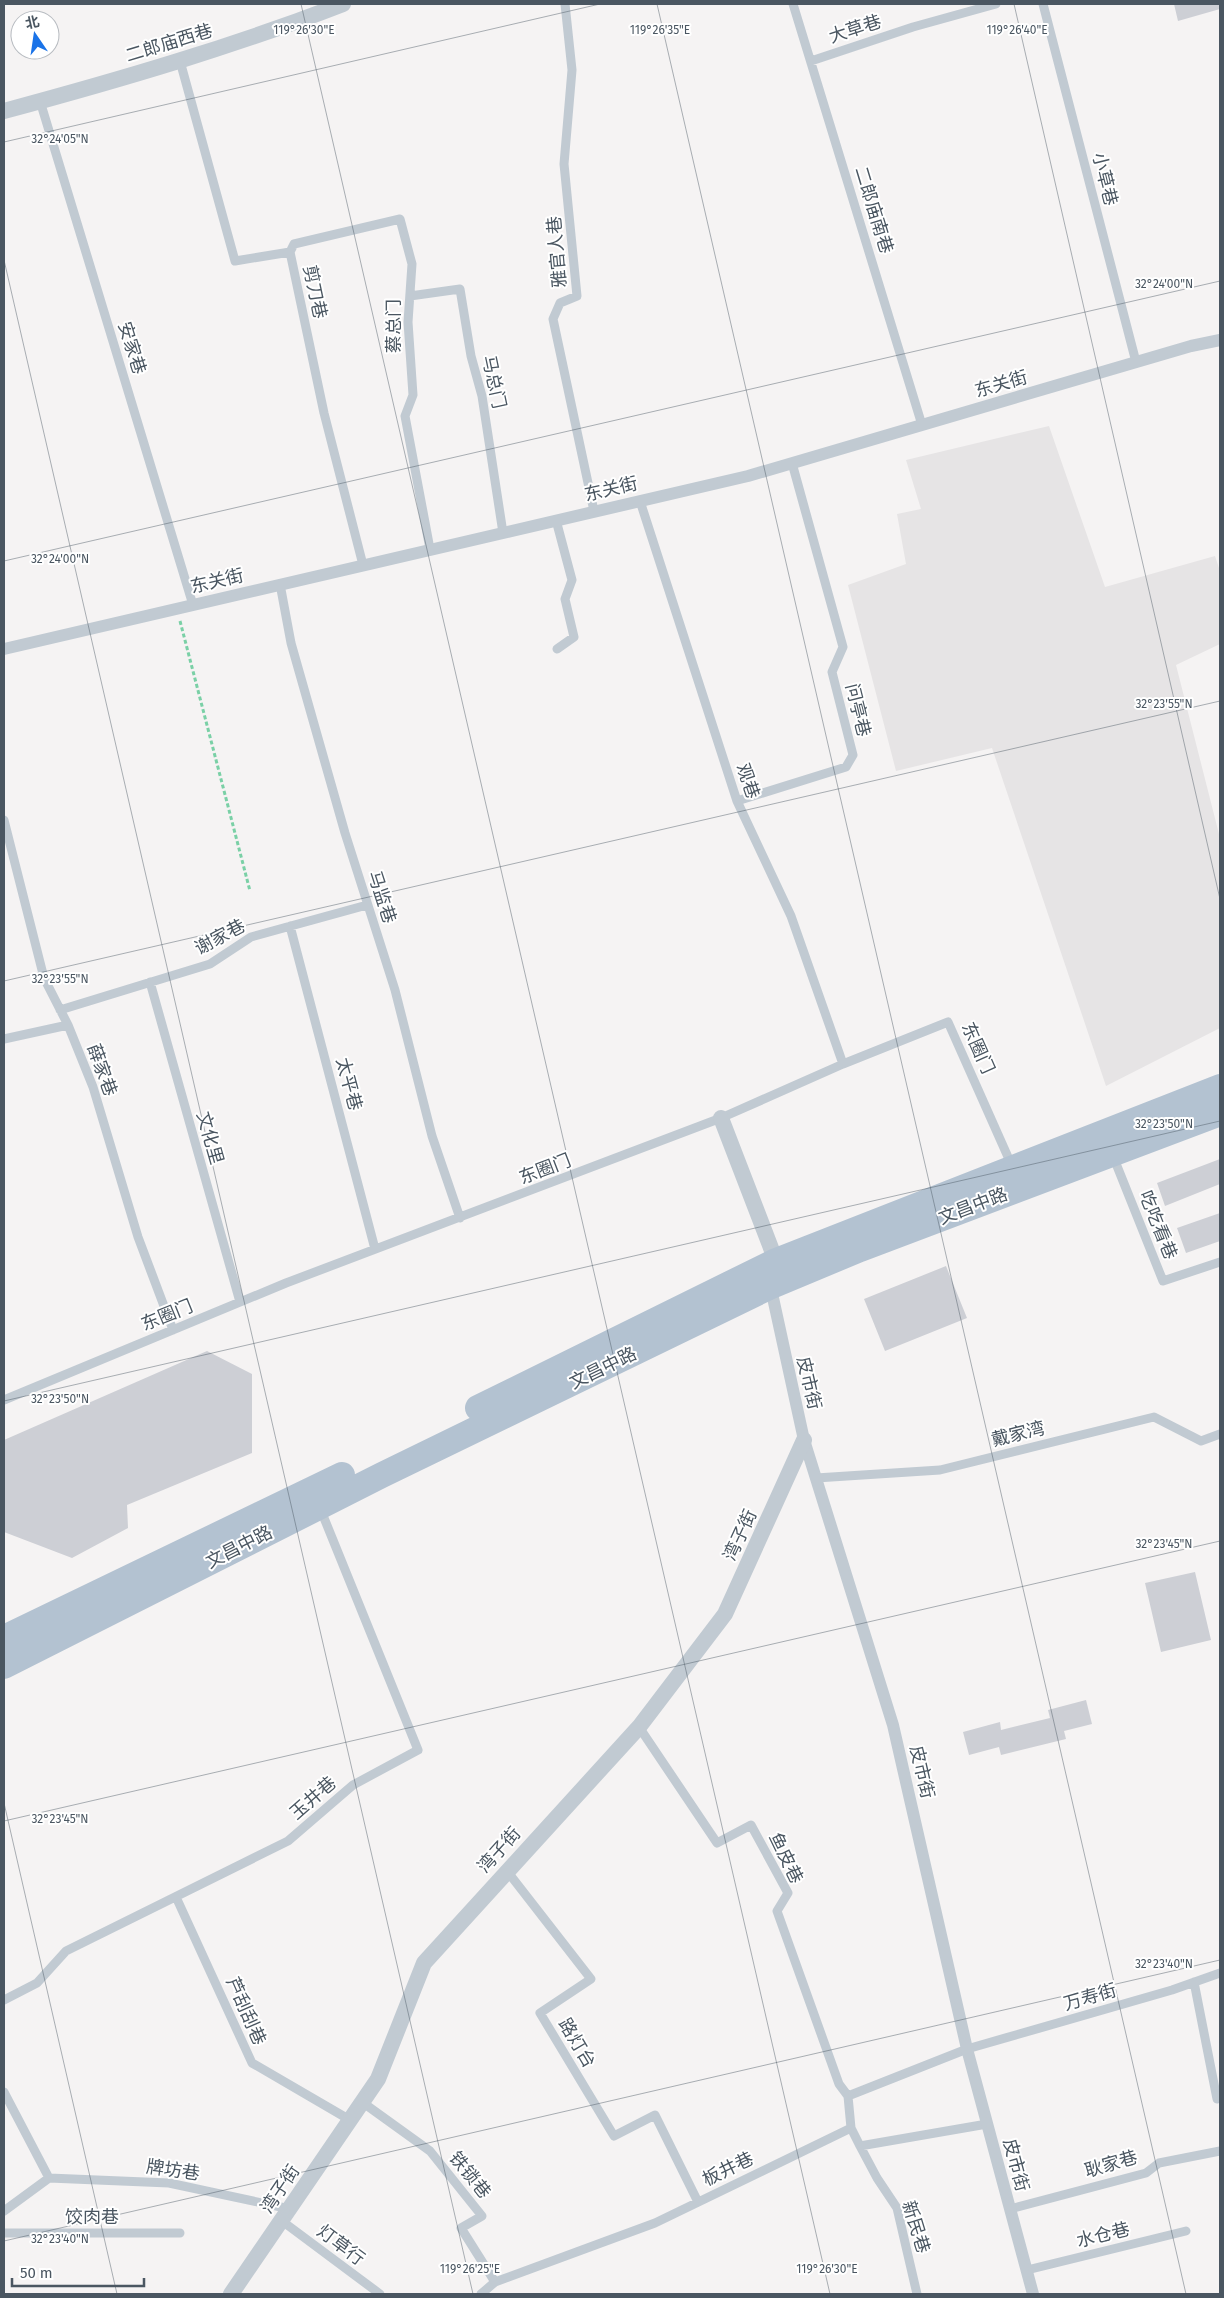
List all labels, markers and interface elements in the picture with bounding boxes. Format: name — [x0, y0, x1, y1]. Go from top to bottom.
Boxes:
north arrow — [10, 10, 60, 60]
street label: 大草巷 — [826, 10, 884, 48]
text: 北 — [23, 13, 41, 33]
street label: 二郎庙西巷 — [123, 19, 215, 67]
text: 119°26'30"E — [273, 23, 335, 37]
text: 119°26'35"E — [630, 23, 690, 37]
text: 119°26'40"E — [986, 23, 1048, 37]
text: 32°24'05"N — [31, 132, 89, 146]
street label: 小草巷 — [1088, 150, 1122, 208]
street label: 二郎庙南巷 — [850, 164, 898, 256]
street label: 雅官人巷 — [543, 215, 571, 289]
street label: 剪刀巷 — [299, 263, 331, 321]
text: 32°24'00"N — [1135, 277, 1193, 291]
street label: 蔡总门 — [383, 299, 405, 353]
street label: 安家巷 — [114, 319, 150, 377]
street label: 马总门 — [478, 353, 510, 411]
street label: 东关街 — [972, 366, 1030, 402]
street label: 东关街 — [582, 472, 640, 506]
text: 32°24'00"N — [31, 552, 89, 566]
street label: 东关街 — [188, 564, 246, 598]
street label: 问亭巷 — [841, 681, 875, 739]
text: 32°23'55"N — [1135, 697, 1193, 711]
street label: 观巷 — [732, 760, 764, 802]
street label: 马监巷 — [363, 868, 401, 926]
street label: 谢家巷 — [191, 915, 249, 959]
text: 32°23'55"N — [31, 972, 89, 986]
street label: 东圈门 — [957, 1019, 999, 1077]
street label: 薛家巷 — [82, 1041, 122, 1099]
street label: 太平巷 — [331, 1055, 367, 1113]
street label: 文化里 — [192, 1109, 228, 1167]
text: 32°23'50"N — [1135, 1117, 1193, 1131]
street label: 东圈门 — [516, 1149, 574, 1189]
street label: 文昌中路 — [935, 1183, 1011, 1229]
street label: 吃吃看巷 — [1134, 1188, 1182, 1262]
street label: 东圈门 — [138, 1295, 196, 1335]
street label: 文昌中路 — [566, 1342, 640, 1394]
street label: 皮市街 — [792, 1354, 826, 1412]
text: 32°23'50"N — [31, 1392, 89, 1406]
street label: 戴家湾 — [989, 1417, 1047, 1451]
street label: 湾子街 — [719, 1506, 761, 1564]
street label: 文昌中路 — [202, 1521, 276, 1573]
text: 32°23'45"N — [1135, 1537, 1193, 1551]
street label: 皮市街 — [905, 1743, 939, 1801]
street label: 玉井巷 — [285, 1772, 341, 1824]
text: 32°23'45"N — [31, 1812, 89, 1826]
street label: 湾子街 — [473, 1823, 525, 1877]
street label: 鱼皮巷 — [764, 1829, 808, 1887]
text: 32°23'40"N — [1135, 1957, 1193, 1971]
street label: 芦刮刮巷 — [221, 1974, 271, 2048]
street label: 万寿街 — [1061, 1979, 1119, 2015]
street label: 路灯台 — [554, 2014, 600, 2072]
street label: 皮市街 — [998, 2136, 1034, 2194]
street label: 耿家巷 — [1082, 2146, 1140, 2182]
street label: 铁锁巷 — [444, 2147, 496, 2203]
street label: 板井巷 — [699, 2147, 757, 2191]
street label: 牌坊巷 — [145, 2155, 201, 2185]
street label: 湾子街 — [256, 2160, 304, 2218]
street label: 新民巷 — [898, 2198, 934, 2256]
street label: 饺肉巷 — [65, 2206, 119, 2228]
street label: 水仓巷 — [1074, 2218, 1132, 2252]
street label: 灯草行 — [313, 2220, 369, 2270]
text: 32°23'40"N — [31, 2232, 89, 2246]
scale bar — [12, 2256, 145, 2288]
text: 119°26'25"E — [440, 2262, 500, 2276]
text: 119°26'30"E — [796, 2262, 858, 2276]
text: 50 m — [20, 2264, 53, 2282]

